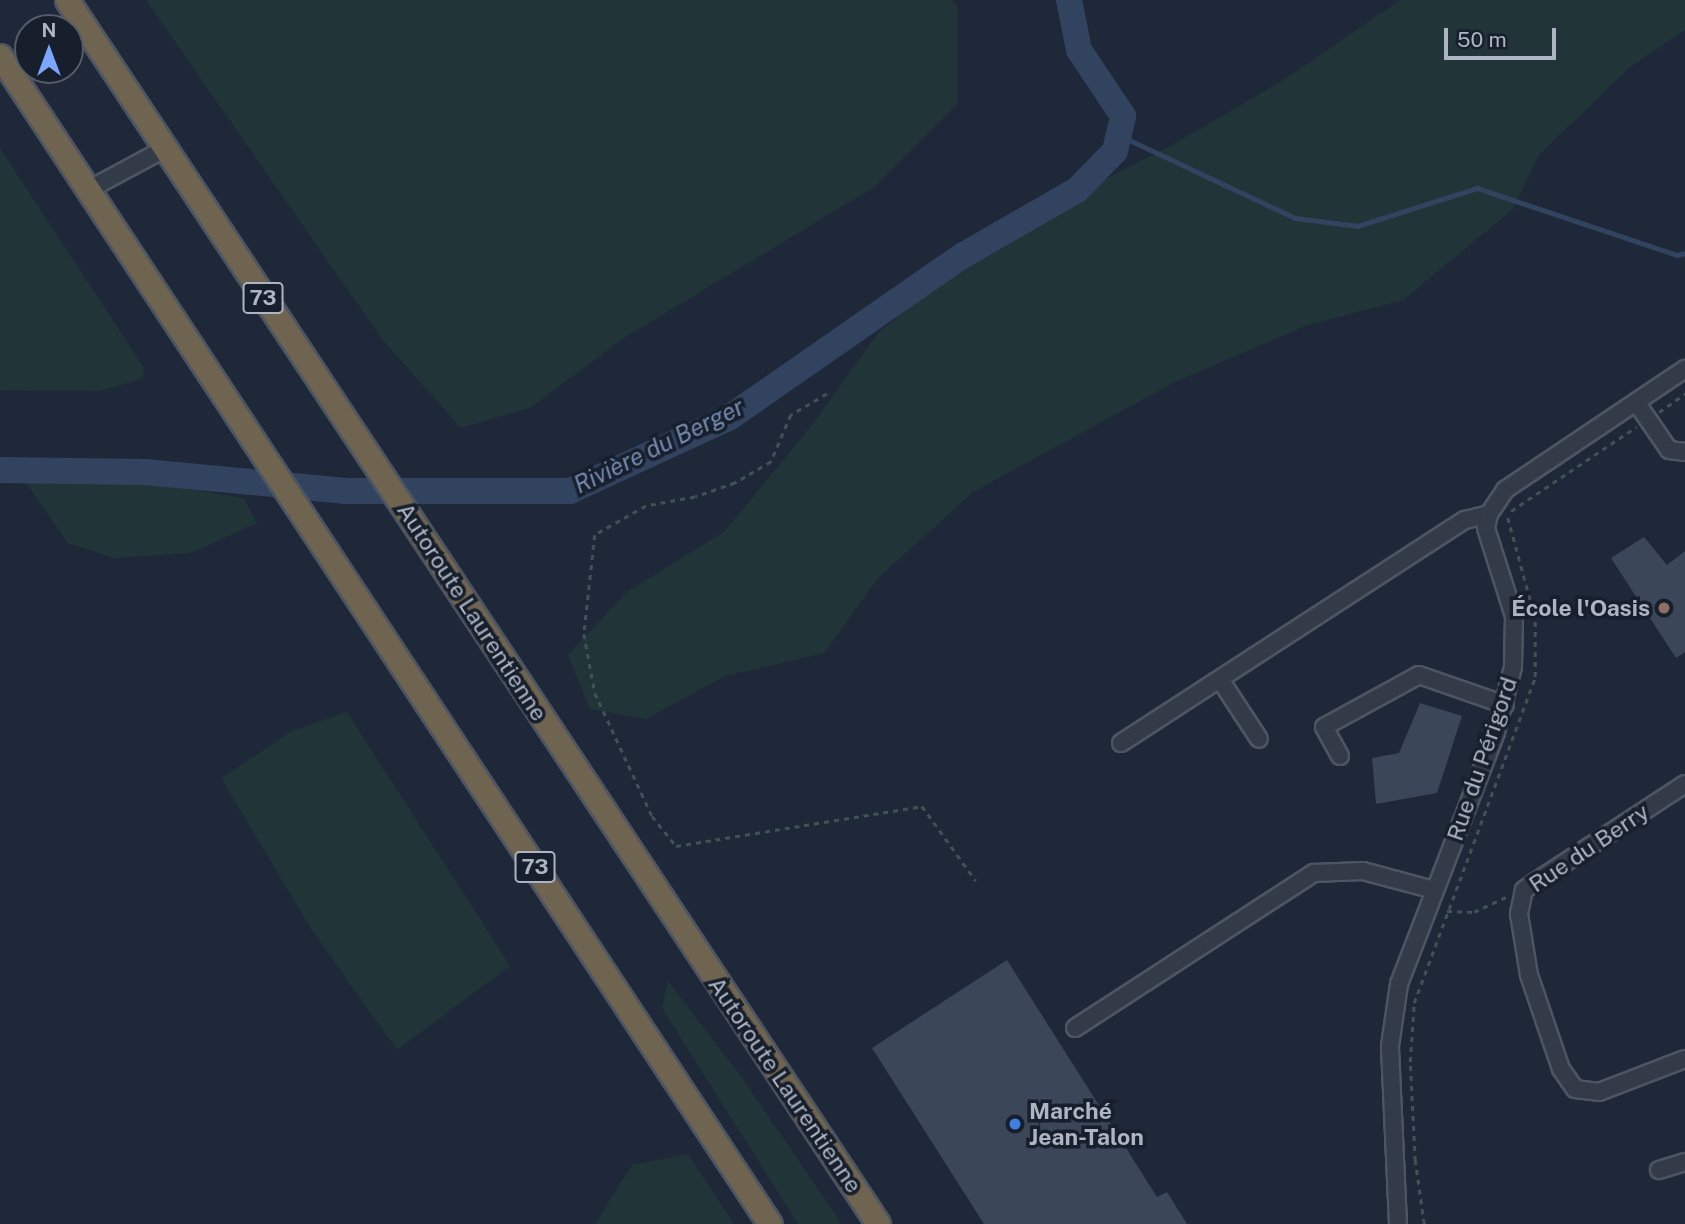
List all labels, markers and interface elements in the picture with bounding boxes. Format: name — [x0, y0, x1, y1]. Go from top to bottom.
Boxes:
north arrow — [14, 14, 84, 84]
scale bar — [1447, 14, 1559, 58]
text: N — [42, 19, 56, 41]
text: 50 m — [1457, 27, 1507, 52]
road number: 73 — [242, 280, 284, 316]
water label: Rivière du Berger — [569, 392, 749, 500]
street label: Autoroute Laurentienne — [391, 498, 553, 726]
place label: École l'Oasis — [1511, 594, 1650, 622]
marker: École l'Oasis — [1656, 600, 1672, 616]
street label: Rue du Périgord — [1441, 673, 1523, 845]
street label: Rue du Berry — [1524, 798, 1654, 898]
road number: 73 — [514, 850, 556, 884]
street label: Autoroute Laurentienne — [702, 972, 868, 1198]
place label: Marché Jean-Talon — [1029, 1097, 1144, 1151]
marker: Marché Jean-Talon — [1007, 1116, 1023, 1132]

